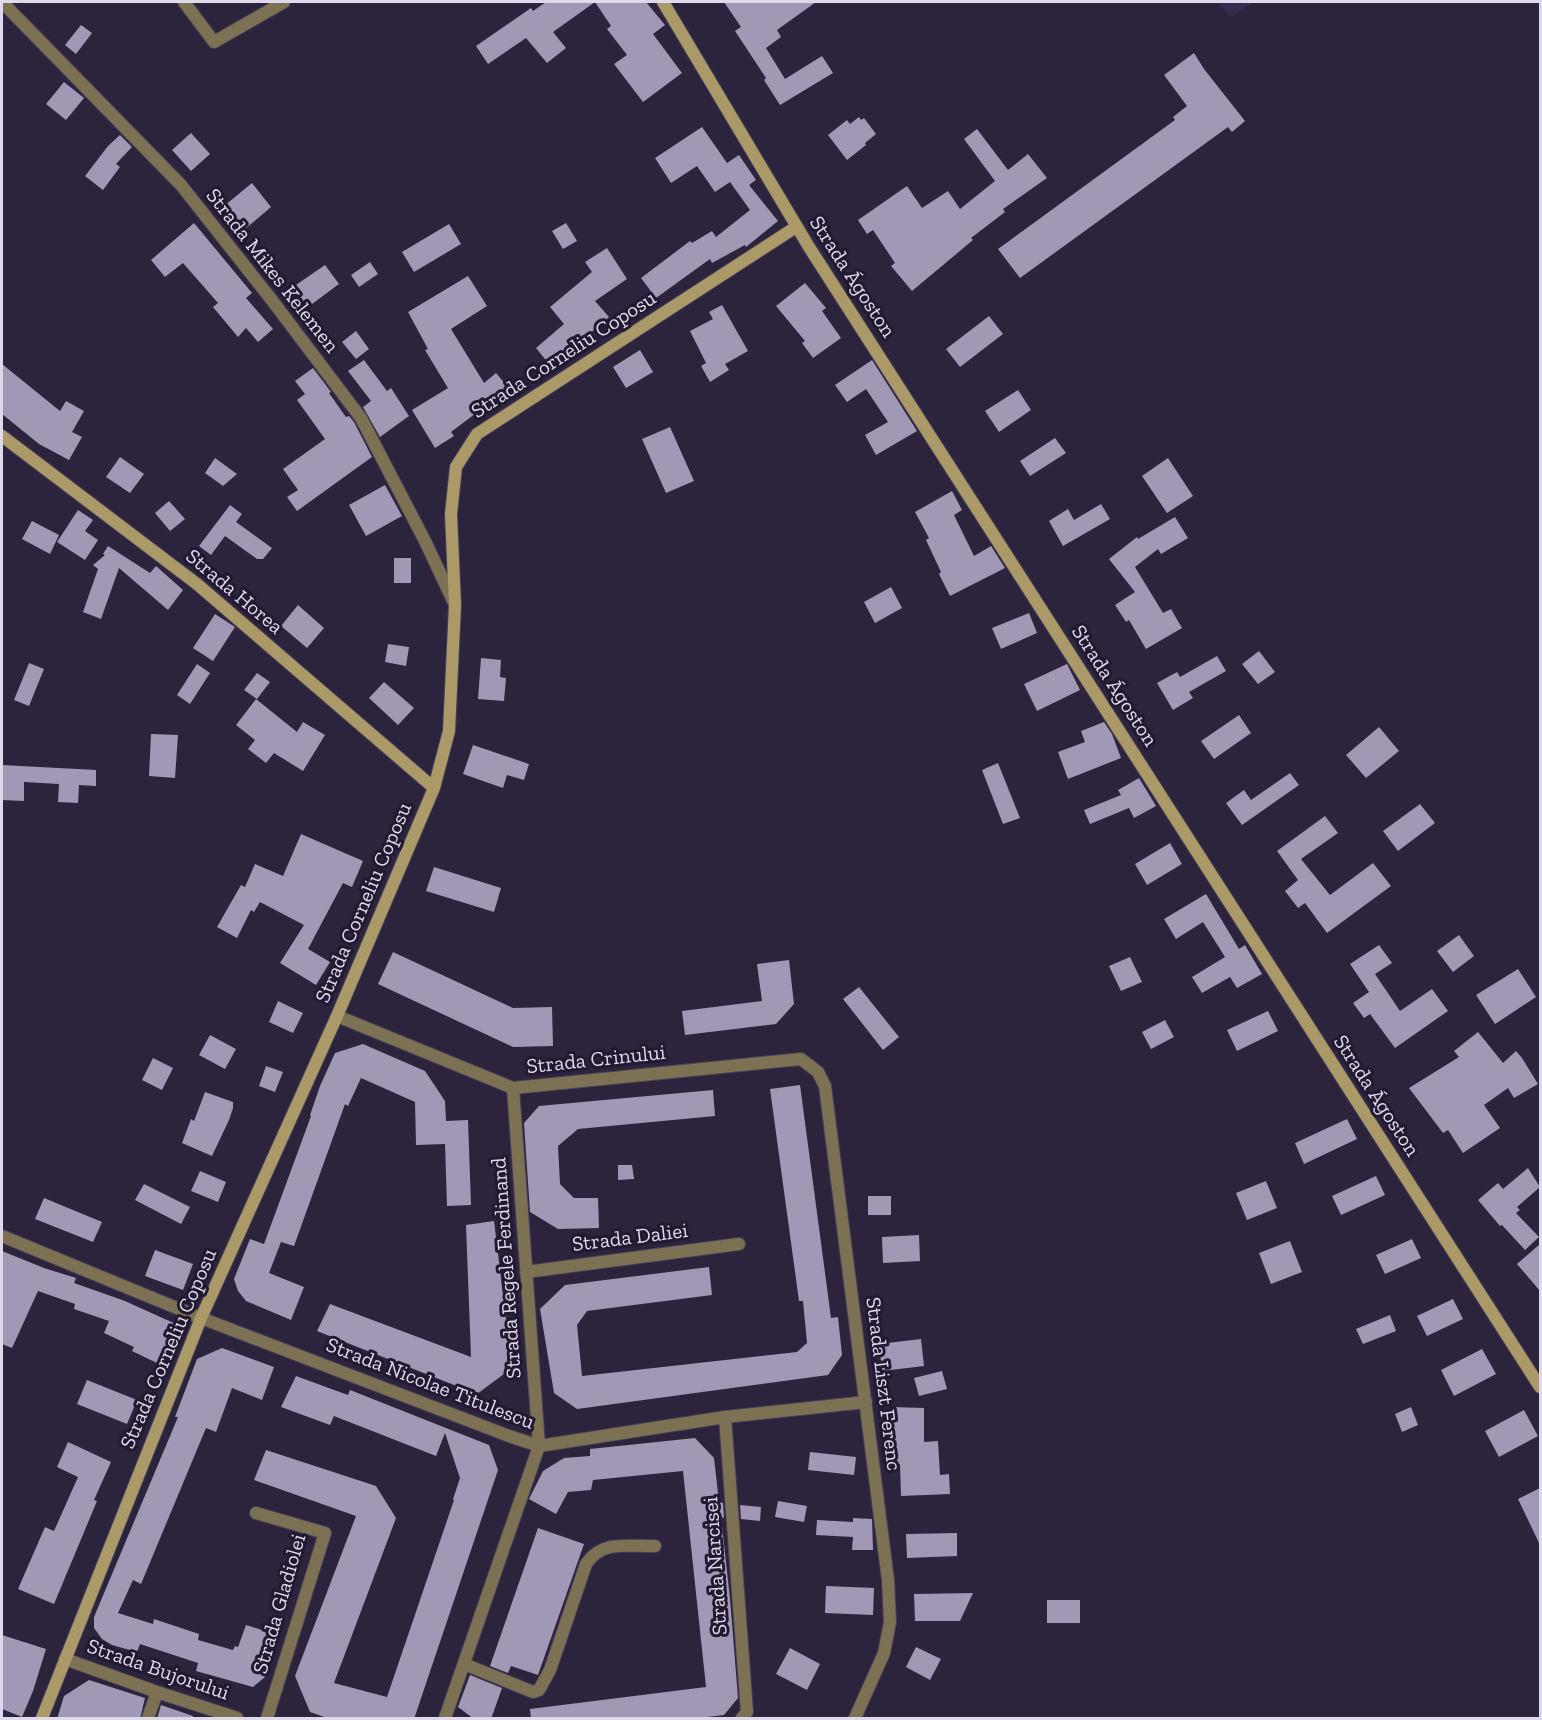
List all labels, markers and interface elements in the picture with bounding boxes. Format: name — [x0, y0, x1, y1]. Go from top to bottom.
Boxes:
street label: Strada Mikes Kelemen — [200, 184, 344, 358]
street label: Strada Ágoston — [803, 212, 901, 342]
street label: Strada Corneliu Coposu — [467, 286, 661, 424]
street label: Strada Horea — [180, 544, 288, 640]
street label: Strada Ágoston — [1065, 621, 1163, 751]
street label: Strada Corneliu Coposu — [310, 799, 418, 1007]
street label: Strada Ágoston — [1327, 1031, 1425, 1161]
street label: Strada Crinului — [525, 1040, 667, 1080]
street label: Strada Regele Ferdinand — [487, 1157, 527, 1379]
street label: Strada Daliei — [571, 1218, 689, 1258]
street label: Strada Corneliu Coposu — [115, 1245, 223, 1453]
street label: Strada Liszt Ferenc — [860, 1296, 906, 1472]
street label: Strada Nicolae Titulescu — [322, 1333, 538, 1435]
street label: Strada Narcisei — [699, 1496, 733, 1636]
street label: Strada Gladiolei — [248, 1531, 312, 1677]
street label: Strada Bujorului — [84, 1634, 232, 1706]

